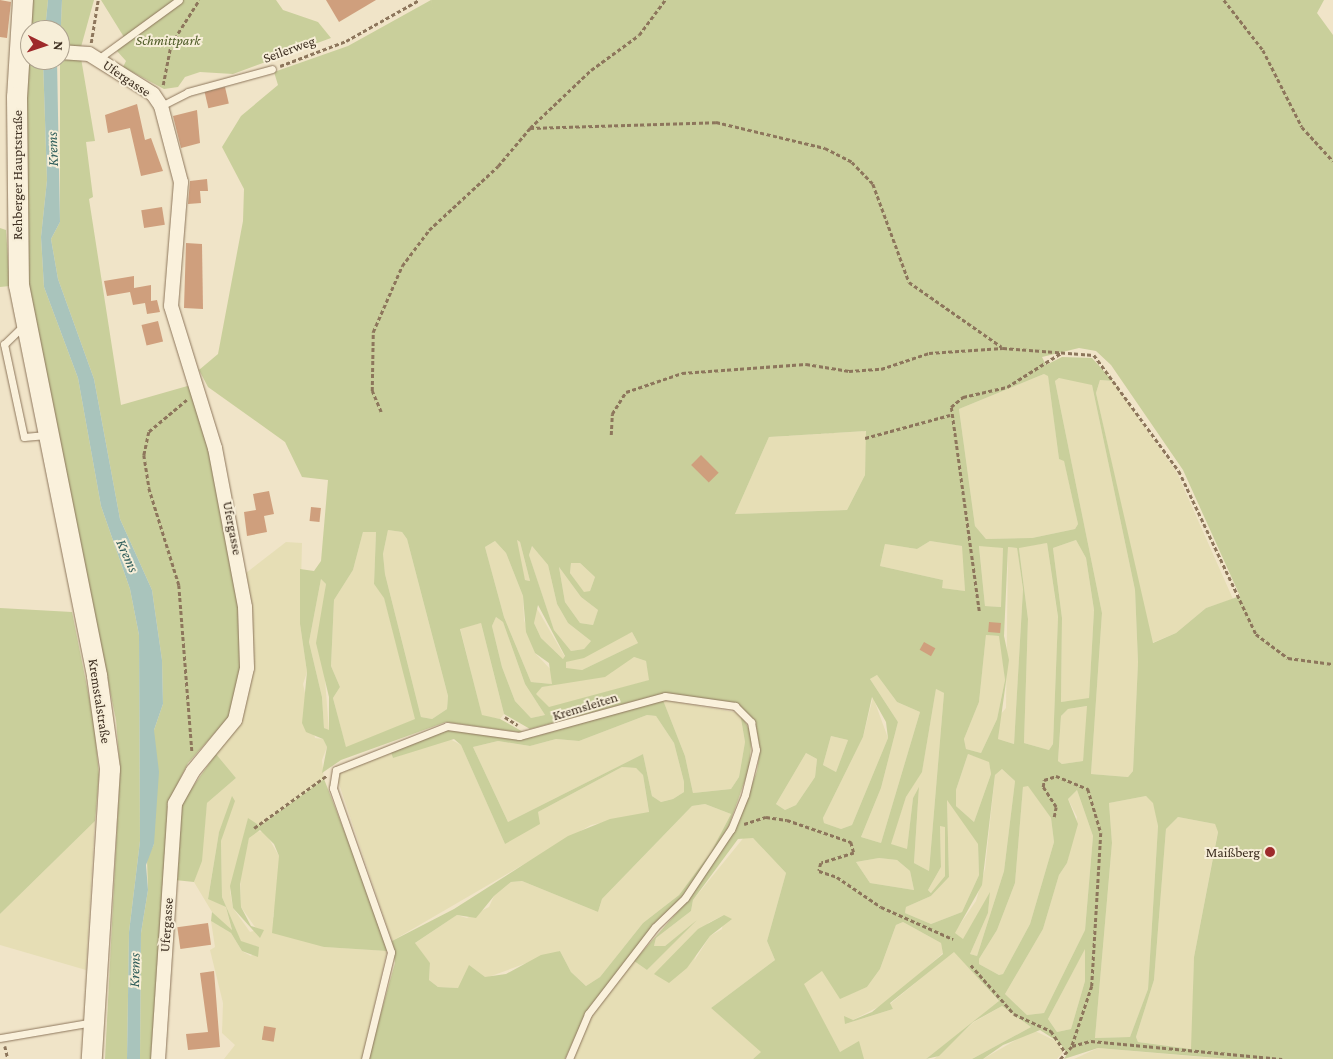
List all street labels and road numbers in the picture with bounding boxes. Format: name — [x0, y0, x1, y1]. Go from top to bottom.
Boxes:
street label: Seilerweg — [261, 32, 317, 66]
street label: Ufergasse — [100, 56, 154, 100]
street label: Rehberger Hauptstraße — [9, 110, 25, 240]
street label: Ufergasse — [220, 500, 246, 556]
street label: Kremstalstraße — [85, 657, 115, 745]
street label: Kremsleiten — [550, 688, 620, 724]
street label: Ufergasse — [156, 897, 176, 953]

